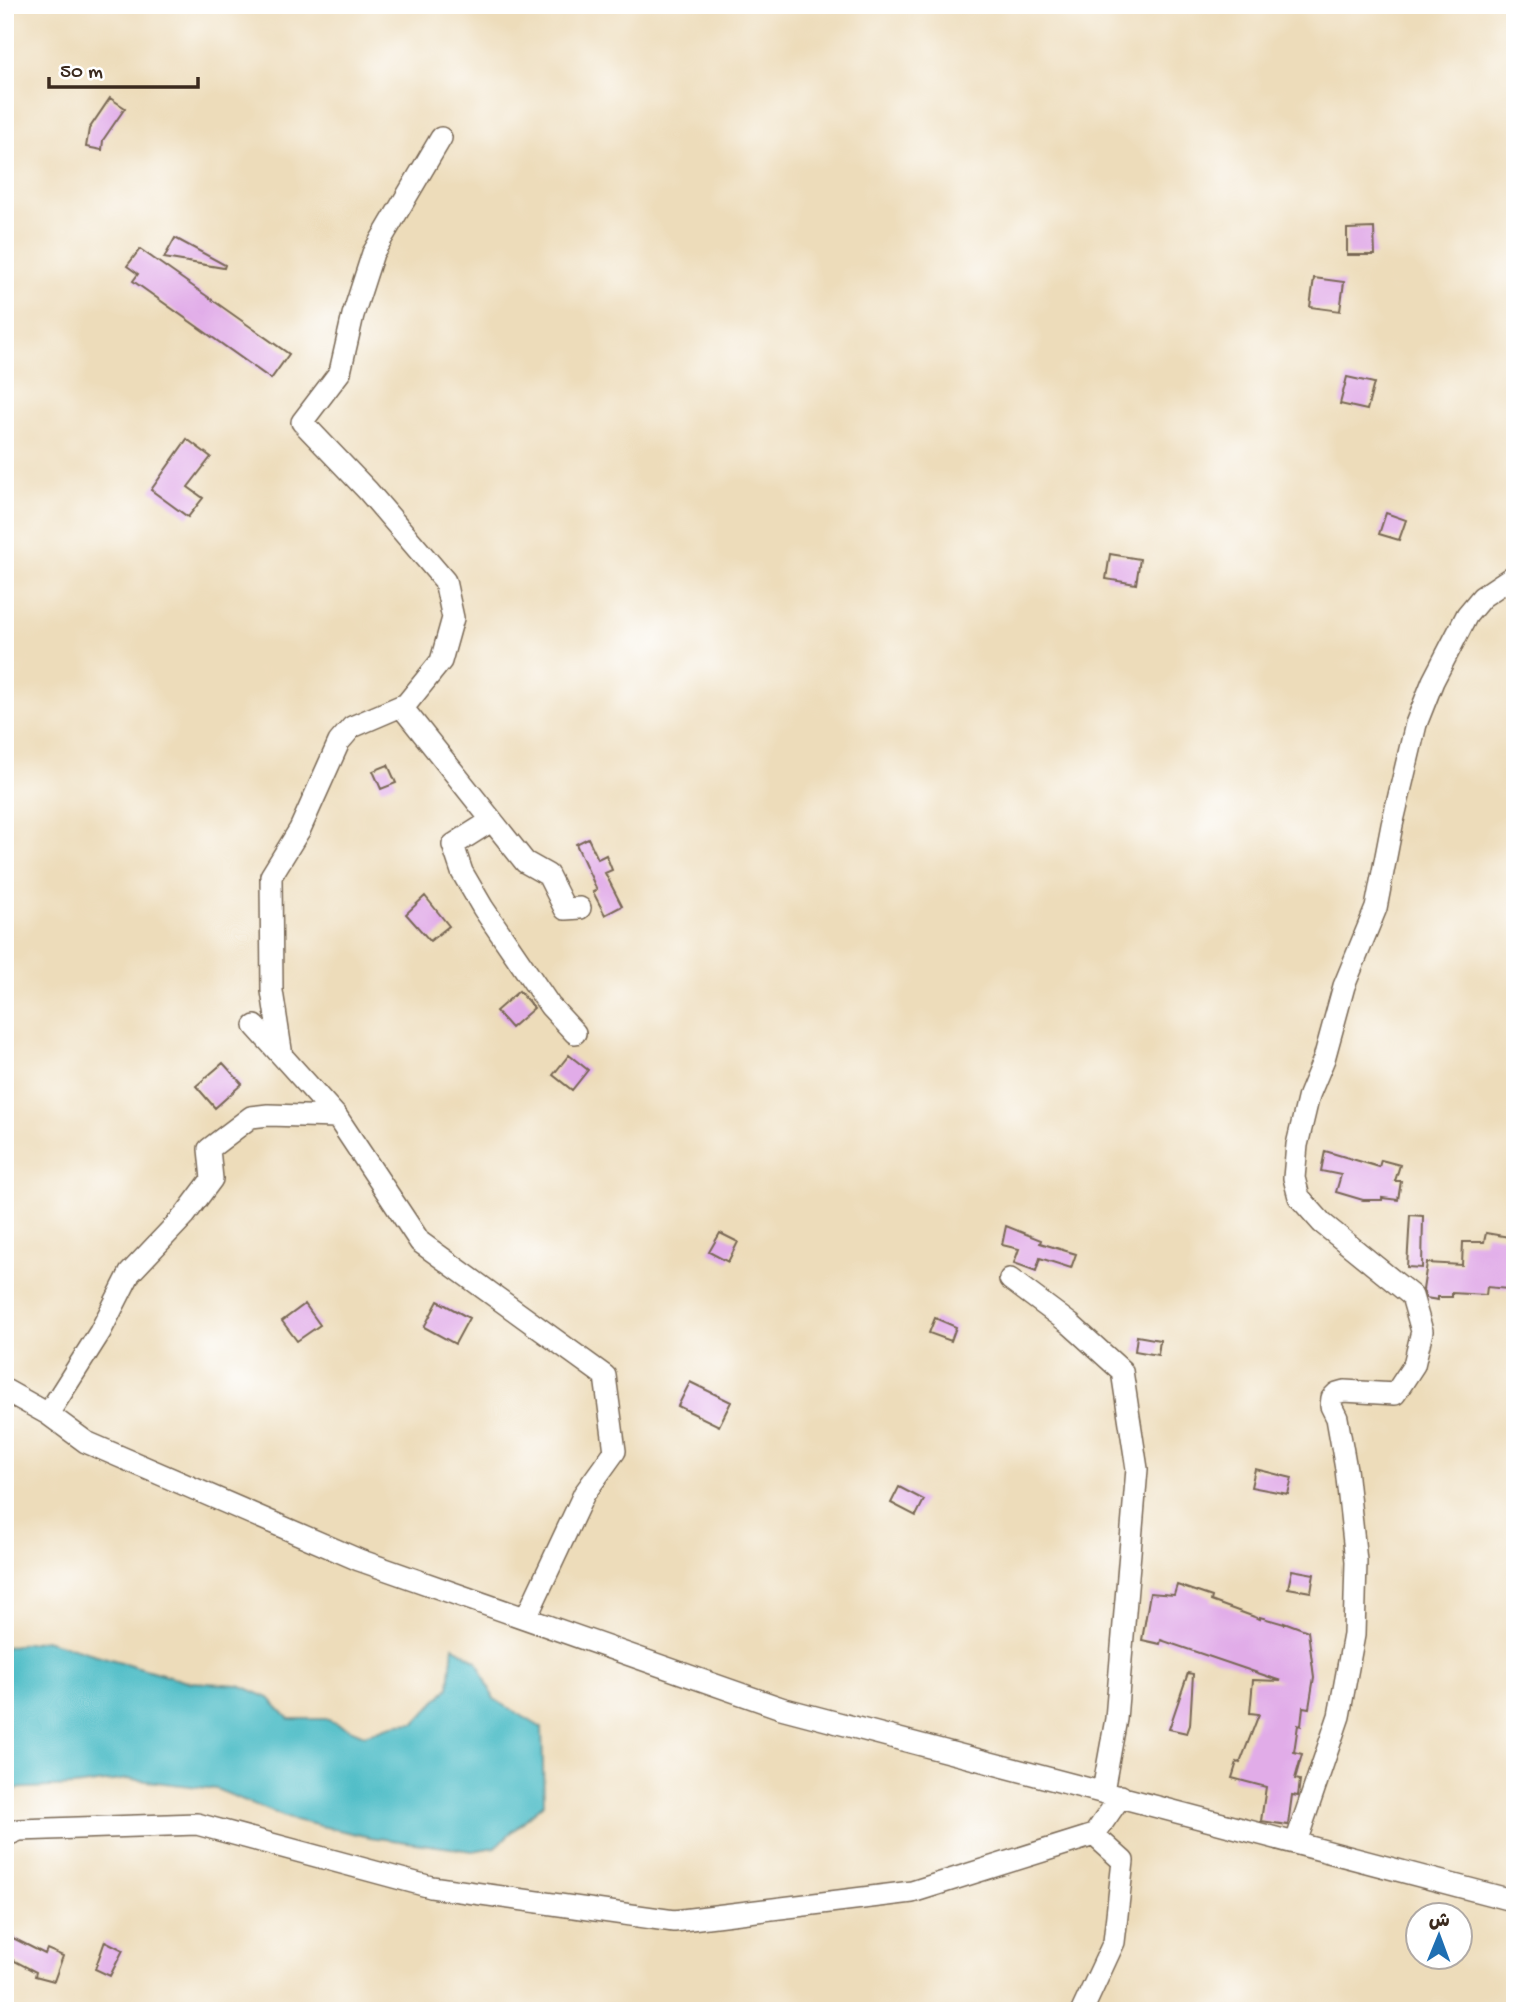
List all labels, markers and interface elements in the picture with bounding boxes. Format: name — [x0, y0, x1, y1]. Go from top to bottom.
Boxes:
scale bar — [49, 46, 198, 90]
text: 50 m — [60, 61, 103, 86]
north arrow — [1404, 1900, 1474, 1970]
text: ش — [1429, 1911, 1450, 1934]

